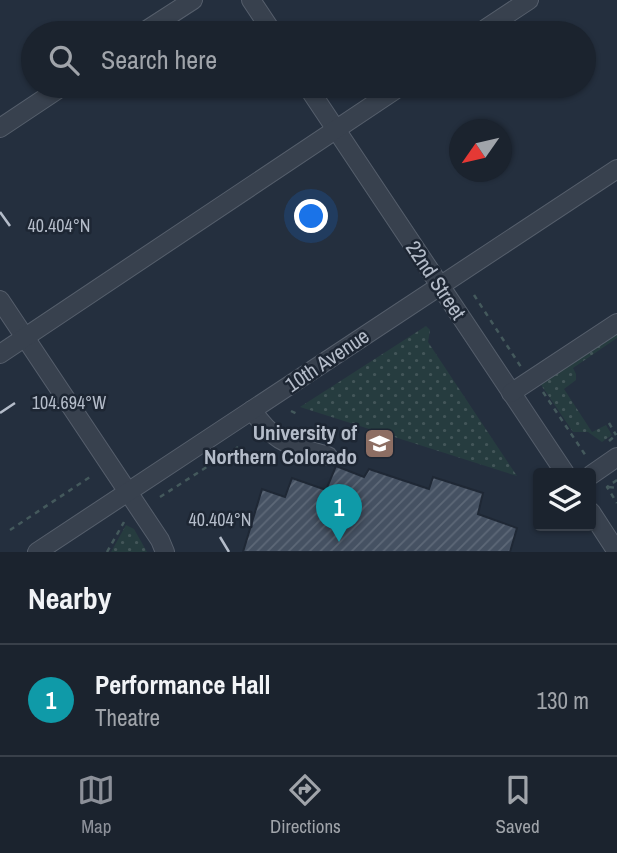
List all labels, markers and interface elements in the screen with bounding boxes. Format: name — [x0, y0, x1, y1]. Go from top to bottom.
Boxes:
search box — [21, 21, 596, 98]
icon: search — [45, 41, 83, 79]
text: Search here — [101, 42, 217, 77]
north arrow — [449, 119, 512, 182]
your location — [294, 199, 328, 233]
text: 40.404°N — [28, 213, 91, 238]
street label: 22nd Street — [399, 235, 473, 325]
street label: 10th Avenue — [279, 321, 375, 399]
text: 104.694°W — [32, 390, 106, 415]
place label: University of Northern Colorado — [204, 418, 357, 471]
school or university icon: University of Northern Colorado — [363, 427, 397, 461]
map controls — [533, 468, 596, 531]
button: layers — [533, 468, 596, 531]
pin: 1 — [316, 484, 362, 542]
text: 40.404°N — [189, 507, 252, 532]
text: Nearby — [28, 578, 111, 618]
text: Performance Hall — [95, 667, 270, 702]
text: 1 — [46, 685, 56, 716]
text: 130 m — [537, 685, 589, 716]
text: Theatre — [95, 702, 160, 733]
tab: Map — [77, 771, 115, 839]
tab: Directions — [270, 771, 341, 839]
tab: Saved — [496, 771, 540, 839]

